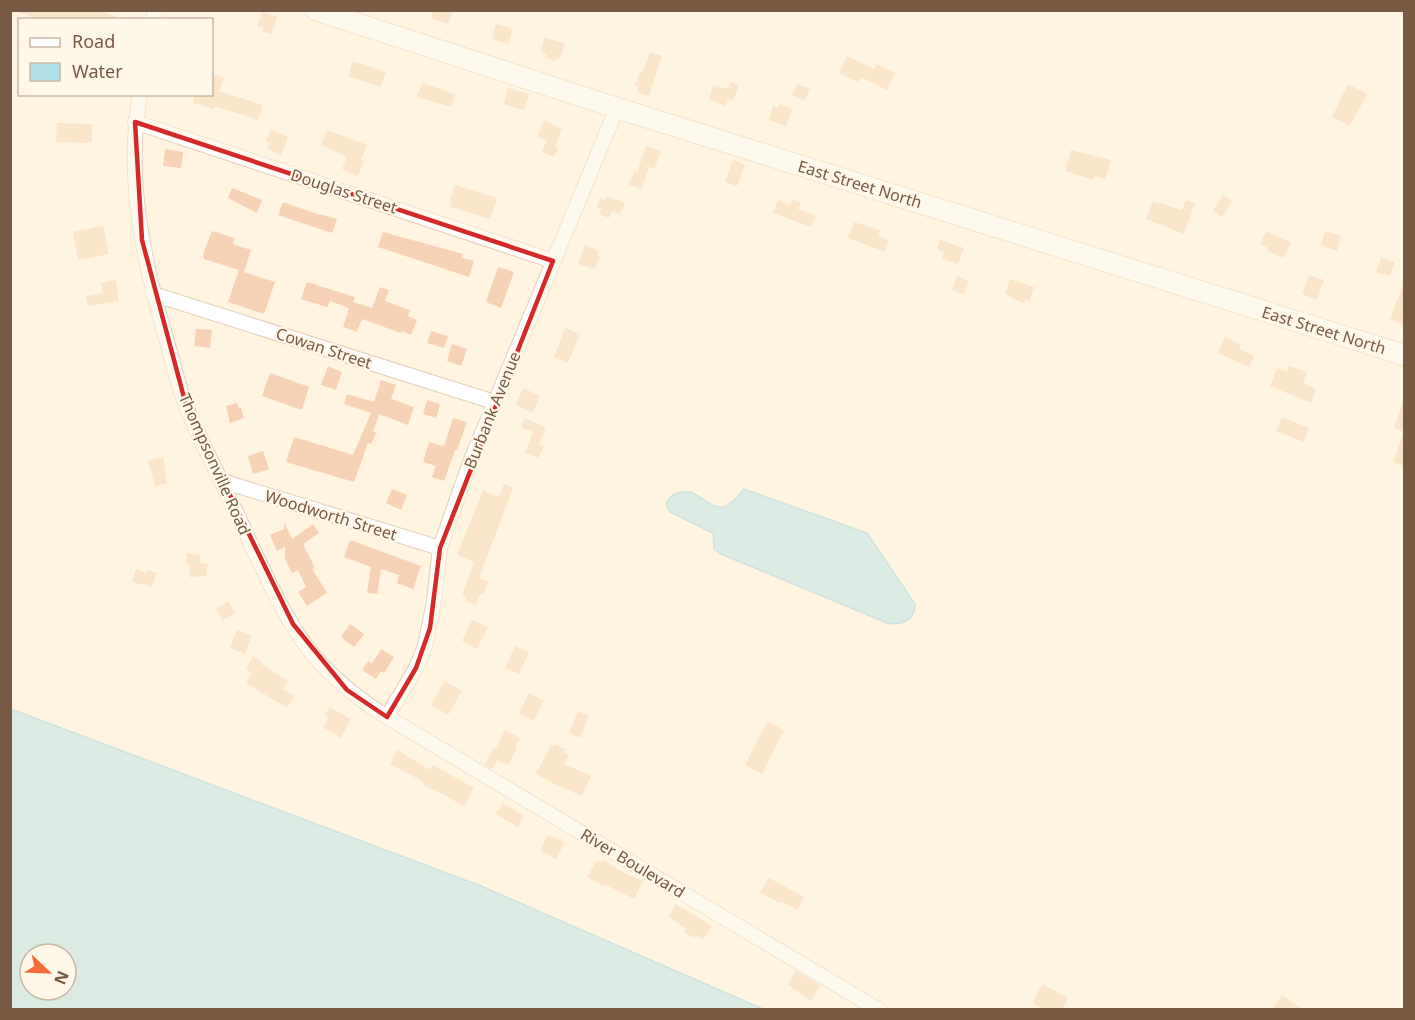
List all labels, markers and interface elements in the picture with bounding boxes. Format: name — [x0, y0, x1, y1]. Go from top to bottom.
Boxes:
legend — [18, 18, 213, 96]
text: Road — [72, 29, 115, 53]
text: Water — [72, 59, 123, 83]
street label: East Street North — [795, 155, 925, 213]
street label: Douglas Street — [288, 163, 400, 219]
street label: East Street North — [1259, 301, 1389, 359]
street label: Cowan Street — [273, 322, 375, 374]
street label: Burbank Avenue — [458, 348, 526, 472]
street label: Thompsonville Road — [174, 390, 256, 538]
street label: Woodworth Street — [262, 484, 400, 546]
street label: River Boulevard — [577, 823, 689, 903]
north arrow — [18, 942, 78, 1002]
text: N — [49, 968, 74, 988]

